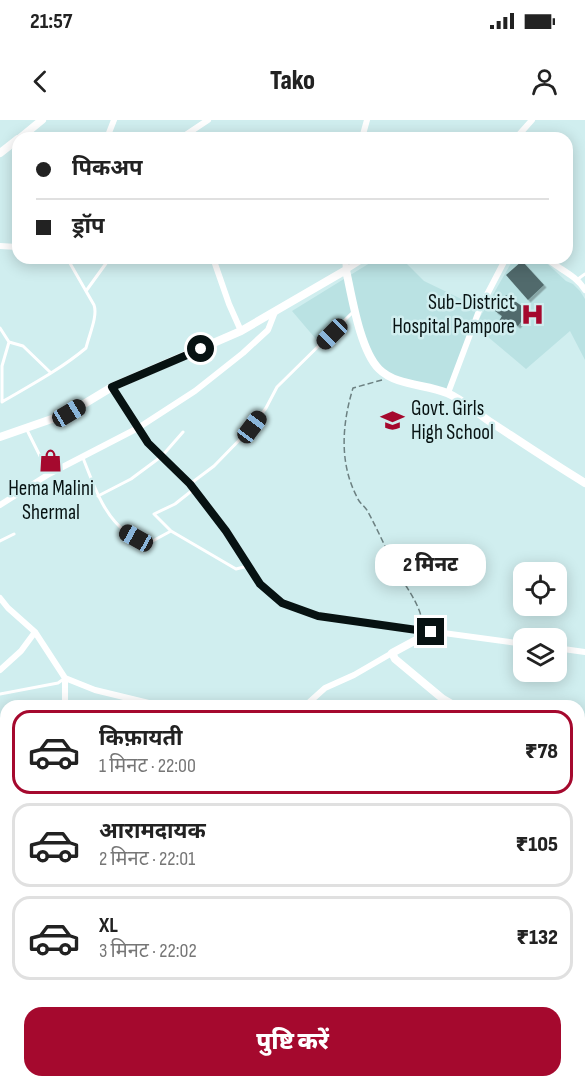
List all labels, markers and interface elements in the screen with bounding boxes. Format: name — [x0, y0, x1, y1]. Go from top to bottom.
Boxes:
text: 21:57 — [30, 8, 72, 35]
icon: back — [24, 65, 57, 98]
text: Tako — [270, 65, 315, 97]
icon: person — [528, 65, 561, 98]
text: पिकअप — [72, 155, 143, 182]
text: ड्रॉप — [72, 213, 105, 240]
place label: Sub-District Hospital Pampore — [392, 290, 515, 339]
hospital icon: Sub-District Hospital Pampore — [520, 301, 546, 327]
car — [313, 315, 351, 353]
route start — [187, 335, 214, 362]
car — [49, 396, 89, 430]
place label: Govt. Girls High School — [411, 396, 494, 445]
car — [234, 407, 270, 447]
school or university icon: Govt. Girls High School — [380, 407, 406, 433]
shop icon: Hema Malini Shermal — [38, 447, 64, 473]
place label: Hema Malini Shermal — [8, 476, 94, 525]
car — [116, 521, 156, 555]
callout: 2 मिनट — [376, 545, 486, 587]
text: 2 मिनट — [403, 553, 458, 577]
map controls — [513, 562, 567, 682]
button: locate — [513, 562, 567, 616]
route end — [417, 618, 444, 645]
button: layers — [513, 628, 567, 682]
icon: car — [27, 725, 81, 779]
text: किफ़ायती — [99, 725, 183, 752]
text: ₹78 — [525, 738, 558, 765]
text: 1 मिनट · 22:00 — [99, 754, 196, 778]
icon: car — [27, 818, 81, 872]
text: आरामदायक — [99, 818, 206, 845]
text: ₹105 — [515, 831, 558, 858]
text: 2 मिनट · 22:01 — [99, 847, 195, 871]
icon: car — [27, 911, 81, 965]
text: XL — [99, 912, 118, 939]
text: ₹132 — [516, 924, 558, 951]
text: 3 मिनट · 22:02 — [99, 939, 197, 963]
button: पुष्टि करें — [24, 1007, 561, 1076]

